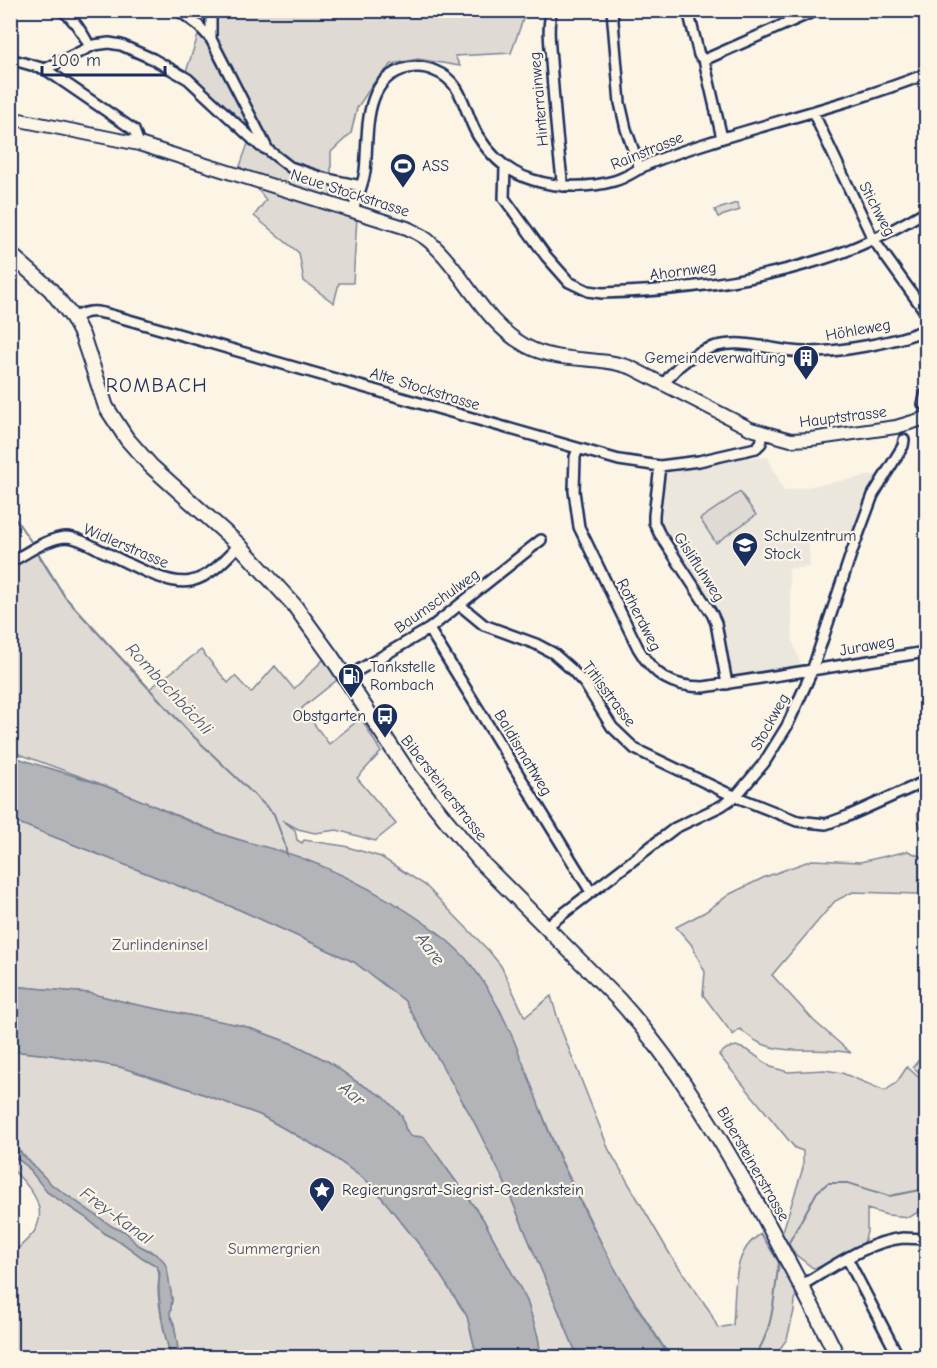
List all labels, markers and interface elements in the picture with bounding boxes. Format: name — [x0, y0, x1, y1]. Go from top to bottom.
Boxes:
scale bar — [42, 39, 165, 77]
text: 100 m — [51, 50, 101, 71]
street label: Hinterrainweg — [526, 51, 552, 147]
street label: Rainstrasse — [608, 128, 686, 174]
sports icon: ASS — [388, 151, 418, 189]
place label: ASS — [422, 157, 449, 175]
street label: Neue Stockstrasse — [288, 165, 412, 221]
street label: Stichweg — [855, 179, 899, 239]
street label: Ahornweg — [648, 258, 718, 284]
street label: Höhleweg — [824, 315, 892, 345]
building icon: Gemeindeverwaltung — [791, 343, 821, 381]
place label: Gemeindeverwaltung — [644, 349, 786, 367]
street label: Alte Stockstrasse — [368, 364, 482, 414]
district label: ROMBACH — [106, 374, 208, 397]
street label: Hauptstrasse — [798, 403, 888, 431]
street label: Widlerstrasse — [81, 520, 171, 572]
place label: Schulzentrum Stock — [764, 527, 857, 563]
street label: Gislifluhweg — [670, 529, 728, 605]
school or university icon: Schulzentrum Stock — [730, 530, 760, 568]
street label: Baumschulweg — [391, 565, 483, 637]
street label: Rotherdweg — [613, 576, 665, 654]
street label: Juraweg — [838, 632, 896, 660]
water label: Rombachbächli — [121, 639, 217, 740]
place label: Tankstelle Rombach — [370, 658, 436, 694]
street label: Titlisstrasse — [579, 658, 639, 730]
fuel station icon: Tankstelle Rombach — [336, 661, 366, 699]
street label: Stockweg — [747, 690, 793, 754]
bus stop icon: Obstgarten — [370, 701, 400, 739]
place label: Obstgarten — [292, 707, 366, 725]
street label: Baldismattweg — [490, 707, 556, 799]
street label: Bibersteinerstrasse — [397, 732, 491, 844]
water label: Aare — [411, 928, 449, 969]
park label: Zurlindeninsel — [112, 936, 208, 954]
water label: Aar — [334, 1077, 370, 1111]
street label: Bibersteinerstrasse — [713, 1104, 793, 1224]
place icon: Regierungsrat-Siegrist-Gedenkstein — [307, 1175, 337, 1213]
place label: Regierungsrat-Siegrist-Gedenkstein — [342, 1181, 584, 1199]
water label: Frey-Kanal — [76, 1183, 157, 1250]
park label: Summergrien — [228, 1240, 320, 1258]

